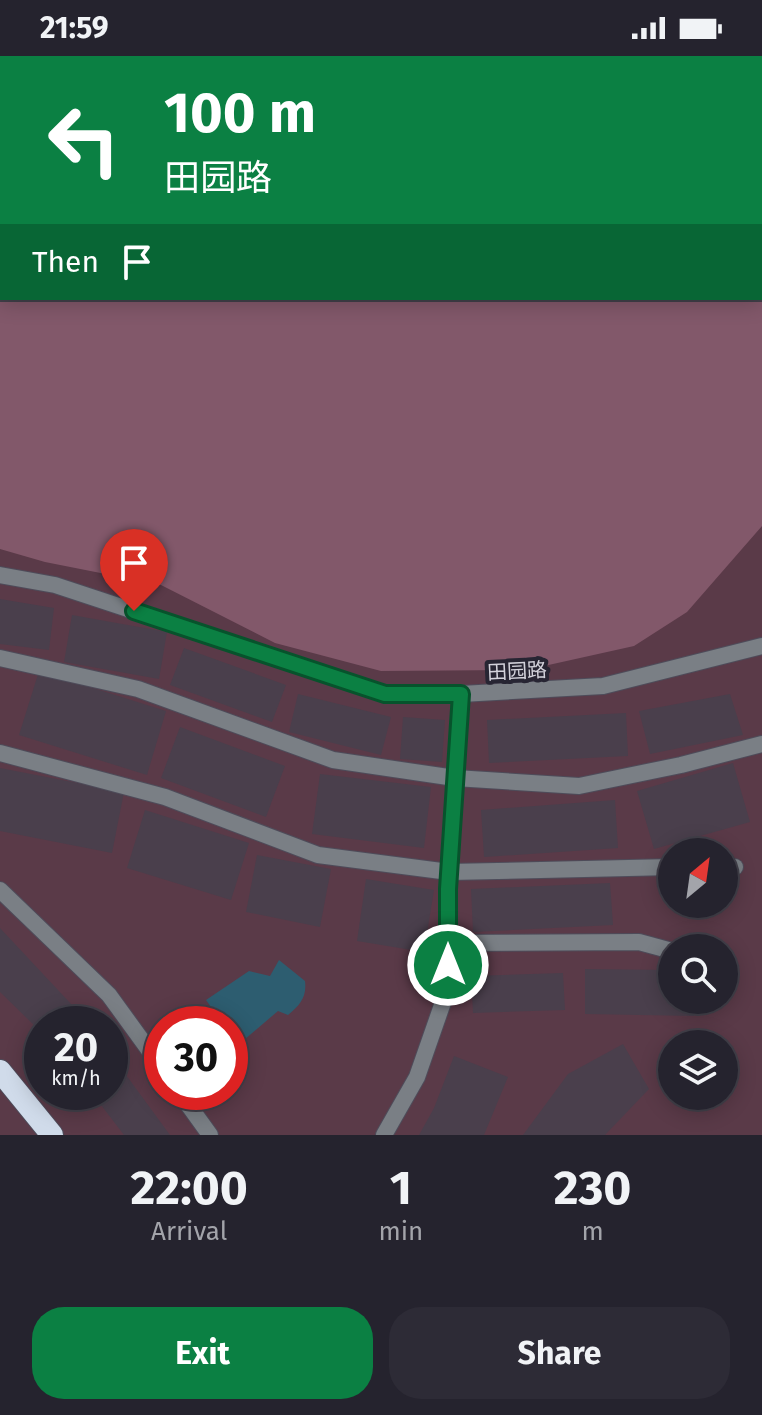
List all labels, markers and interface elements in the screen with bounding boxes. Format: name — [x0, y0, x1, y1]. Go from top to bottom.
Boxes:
text: 21:59 — [40, 10, 109, 46]
text: 100 m — [164, 80, 316, 147]
icon: left — [32, 88, 136, 192]
text: 田园路 — [164, 156, 272, 200]
icon: arrive — [115, 240, 159, 284]
text: Then — [32, 244, 99, 280]
pin — [100, 529, 168, 611]
icon: arrive — [112, 541, 156, 585]
street label: 田园路 — [486, 657, 548, 685]
north arrow — [658, 838, 738, 918]
map controls — [658, 838, 738, 1110]
position arrow — [406, 923, 490, 1007]
button: search — [658, 934, 738, 1014]
speed limit sign: 30 — [144, 1006, 248, 1110]
text: 20 — [54, 1024, 98, 1072]
button: layers — [658, 1030, 738, 1110]
text: km/h — [51, 1066, 101, 1090]
text: 22:00 — [131, 1159, 248, 1217]
text: 1 — [390, 1159, 412, 1217]
text: 230 — [554, 1159, 631, 1217]
text: Arrival — [151, 1216, 227, 1247]
text: min — [378, 1216, 423, 1247]
text: m — [581, 1216, 604, 1247]
button: Exit — [32, 1307, 373, 1399]
button: Share — [389, 1307, 730, 1399]

